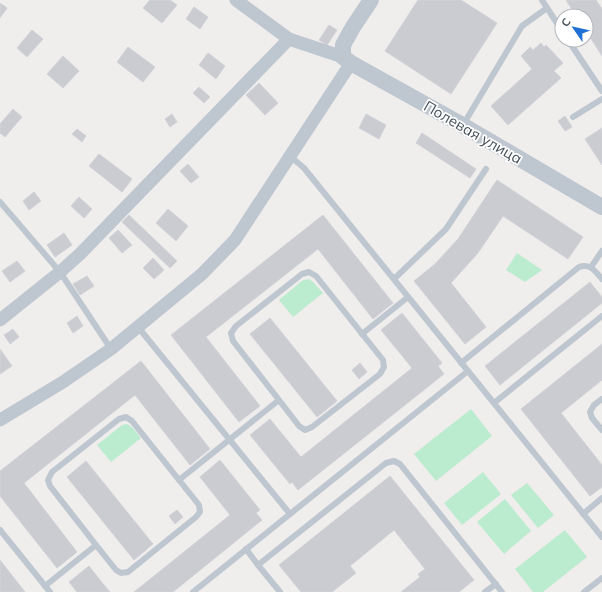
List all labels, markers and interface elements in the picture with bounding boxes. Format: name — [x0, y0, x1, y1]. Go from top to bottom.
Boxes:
north arrow — [554, 8, 594, 48]
text: С — [558, 15, 574, 29]
street label: Полевая улица — [420, 96, 526, 168]

